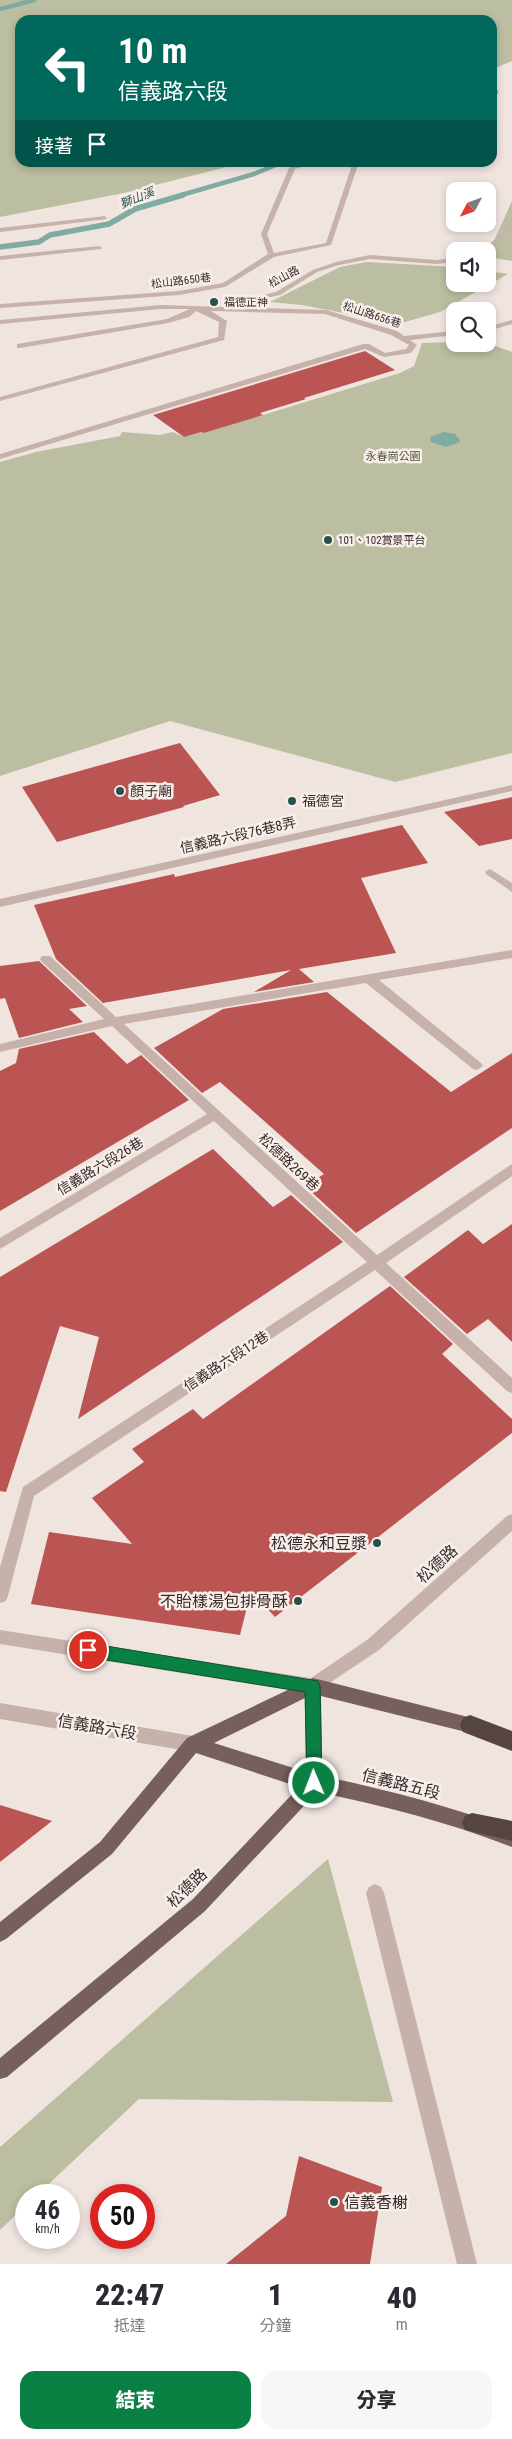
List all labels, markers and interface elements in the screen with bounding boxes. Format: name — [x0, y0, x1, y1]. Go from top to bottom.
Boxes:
text: 10 m — [118, 31, 187, 72]
icon: left — [35, 35, 100, 100]
text: 信義路六段 — [118, 79, 228, 104]
icon: arrive — [83, 130, 111, 158]
text: 接著 — [35, 135, 73, 158]
north arrow — [446, 182, 496, 232]
map controls — [446, 182, 496, 352]
water label: 獅山溪 — [118, 184, 158, 211]
button: sound — [446, 242, 496, 292]
street label: 松山路 — [266, 264, 302, 290]
street label: 松山路650巷 — [150, 271, 212, 291]
marker: 福德正神 — [208, 296, 220, 308]
place label: 福德正神 — [224, 296, 268, 309]
street label: 松山路656巷 — [341, 300, 403, 330]
button: search — [446, 302, 496, 352]
park label: 永春崗公園 — [366, 450, 421, 463]
marker: 101、102賞景平台 — [322, 534, 334, 546]
place label: 101、102賞景平台 — [338, 534, 426, 547]
place label: 顏子廟 — [130, 783, 172, 799]
marker: 顏子廟 — [114, 785, 126, 797]
place label: 福德宮 — [302, 793, 344, 809]
marker: 福德宮 — [286, 795, 298, 807]
street label: 信義路六段76巷8弄 — [178, 814, 298, 856]
street label: 松德路269巷 — [255, 1130, 323, 1194]
street label: 信義路六段26巷 — [54, 1134, 146, 1198]
street label: 信義路六段12巷 — [181, 1328, 271, 1394]
place label: 松德永和豆漿 — [271, 1534, 367, 1553]
marker: 松德永和豆漿 — [371, 1537, 383, 1549]
street label: 松德路 — [413, 1541, 461, 1587]
place label: 不貽樣湯包排骨酥 — [160, 1592, 288, 1611]
marker: 不貽樣湯包排骨酥 — [292, 1595, 304, 1607]
pin — [67, 1629, 109, 1671]
icon: arrive — [74, 1636, 102, 1664]
street label: 信義路六段 — [56, 1711, 138, 1743]
position arrow — [287, 1756, 339, 1808]
street label: 信義路五段 — [360, 1765, 442, 1803]
street label: 松德路 — [163, 1864, 211, 1912]
speed limit sign: 50 — [90, 2184, 155, 2249]
place label: 信義香榭 — [344, 2193, 408, 2212]
text: 46 — [35, 2196, 60, 2225]
marker: 信義香榭 — [328, 2196, 340, 2208]
text: km/h — [35, 2222, 60, 2236]
text: 22:47 — [95, 2277, 164, 2312]
text: 1 — [268, 2277, 283, 2312]
text: 40 — [386, 2280, 417, 2315]
text: m — [396, 2315, 408, 2334]
text: 抵達 — [114, 2316, 146, 2335]
text: 分鐘 — [259, 2316, 291, 2335]
button: 結束 — [20, 2371, 251, 2429]
button: 分享 — [261, 2371, 492, 2429]

